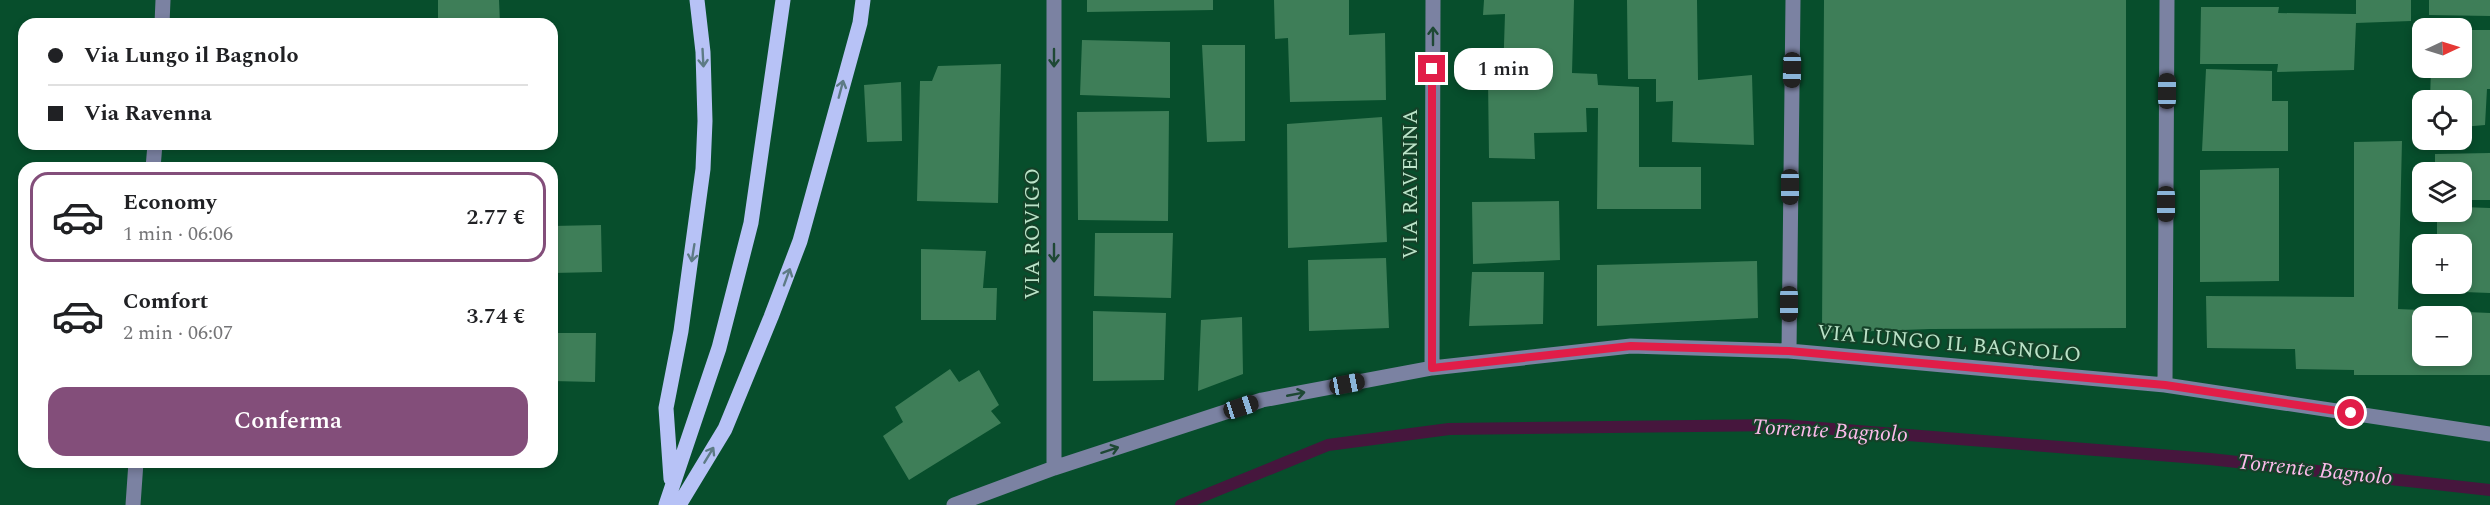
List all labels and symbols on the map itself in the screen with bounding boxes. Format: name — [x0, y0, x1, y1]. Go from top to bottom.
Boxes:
north arrow — [2412, 18, 2472, 78]
one-way arrow — [1427, 27, 1439, 47]
one-way arrow — [697, 48, 708, 68]
one-way arrow — [1048, 48, 1060, 68]
callout: 1 min — [1453, 48, 1552, 90]
car — [1783, 52, 1801, 88]
route end — [1418, 55, 1445, 82]
car — [2158, 73, 2176, 109]
one-way arrow — [836, 80, 847, 99]
street label: VIA RAVENNA — [1395, 109, 1427, 259]
street label: VIA ROVIGO — [1017, 168, 1049, 300]
car — [1781, 169, 1799, 205]
car — [2157, 186, 2175, 222]
one-way arrow — [687, 242, 698, 262]
one-way arrow — [1048, 243, 1060, 263]
one-way arrow — [782, 268, 793, 286]
car — [1780, 286, 1798, 322]
street label: VIA LUNGO IL BAGNOLO — [1816, 317, 2082, 371]
car — [1328, 372, 1366, 396]
one-way arrow — [1286, 388, 1306, 399]
car — [1221, 393, 1261, 421]
route start — [2337, 399, 2364, 426]
water label: Torrente Bagnolo — [1751, 410, 1909, 452]
one-way arrow — [1100, 444, 1119, 455]
water label: Torrente Bagnolo — [2236, 445, 2394, 495]
one-way arrow — [703, 447, 715, 464]

